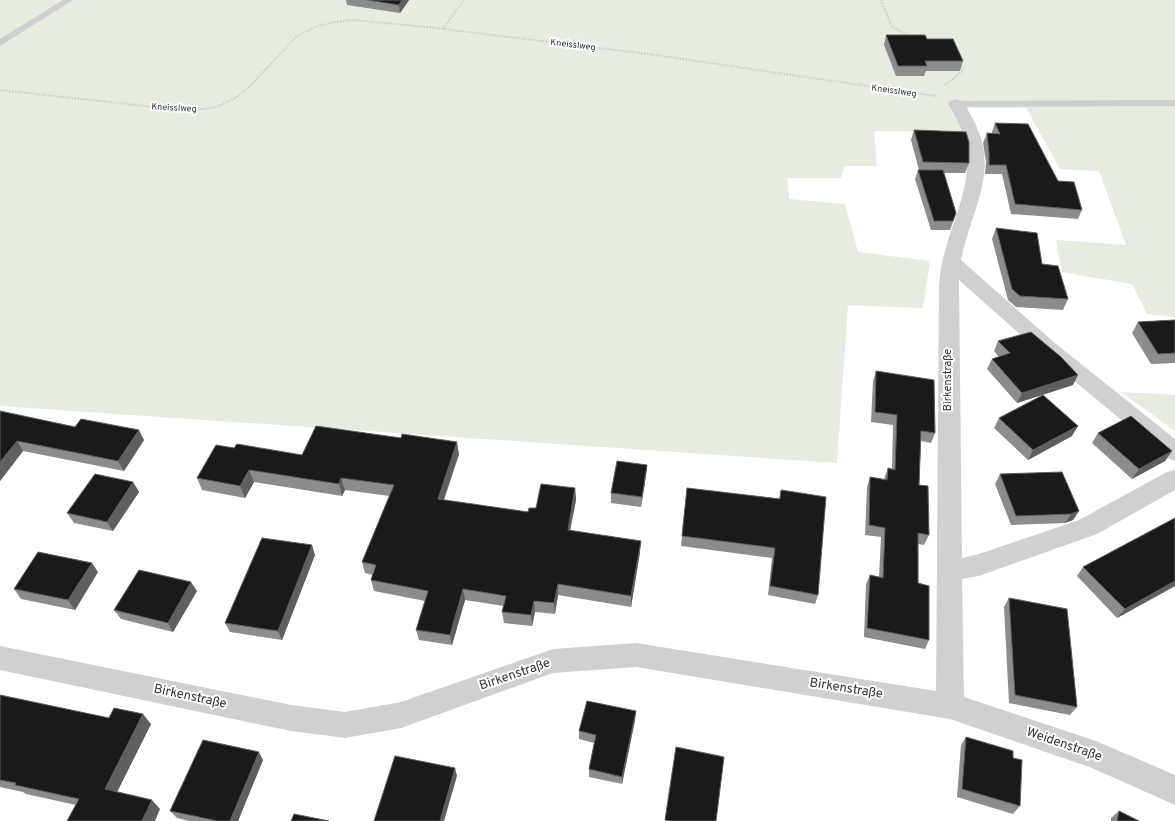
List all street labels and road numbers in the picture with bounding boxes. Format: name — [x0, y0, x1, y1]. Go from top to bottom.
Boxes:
street label: Kneisslweg — [550, 37, 596, 53]
street label: Kneisslweg — [871, 82, 917, 100]
street label: Kneisslweg — [151, 101, 197, 115]
street label: Birkenstraße — [941, 349, 955, 411]
street label: Birkenstraße — [477, 655, 553, 695]
street label: Birkenstraße — [808, 675, 884, 703]
street label: Birkenstraße — [152, 681, 228, 713]
street label: Weidenstraße — [1024, 725, 1104, 765]

